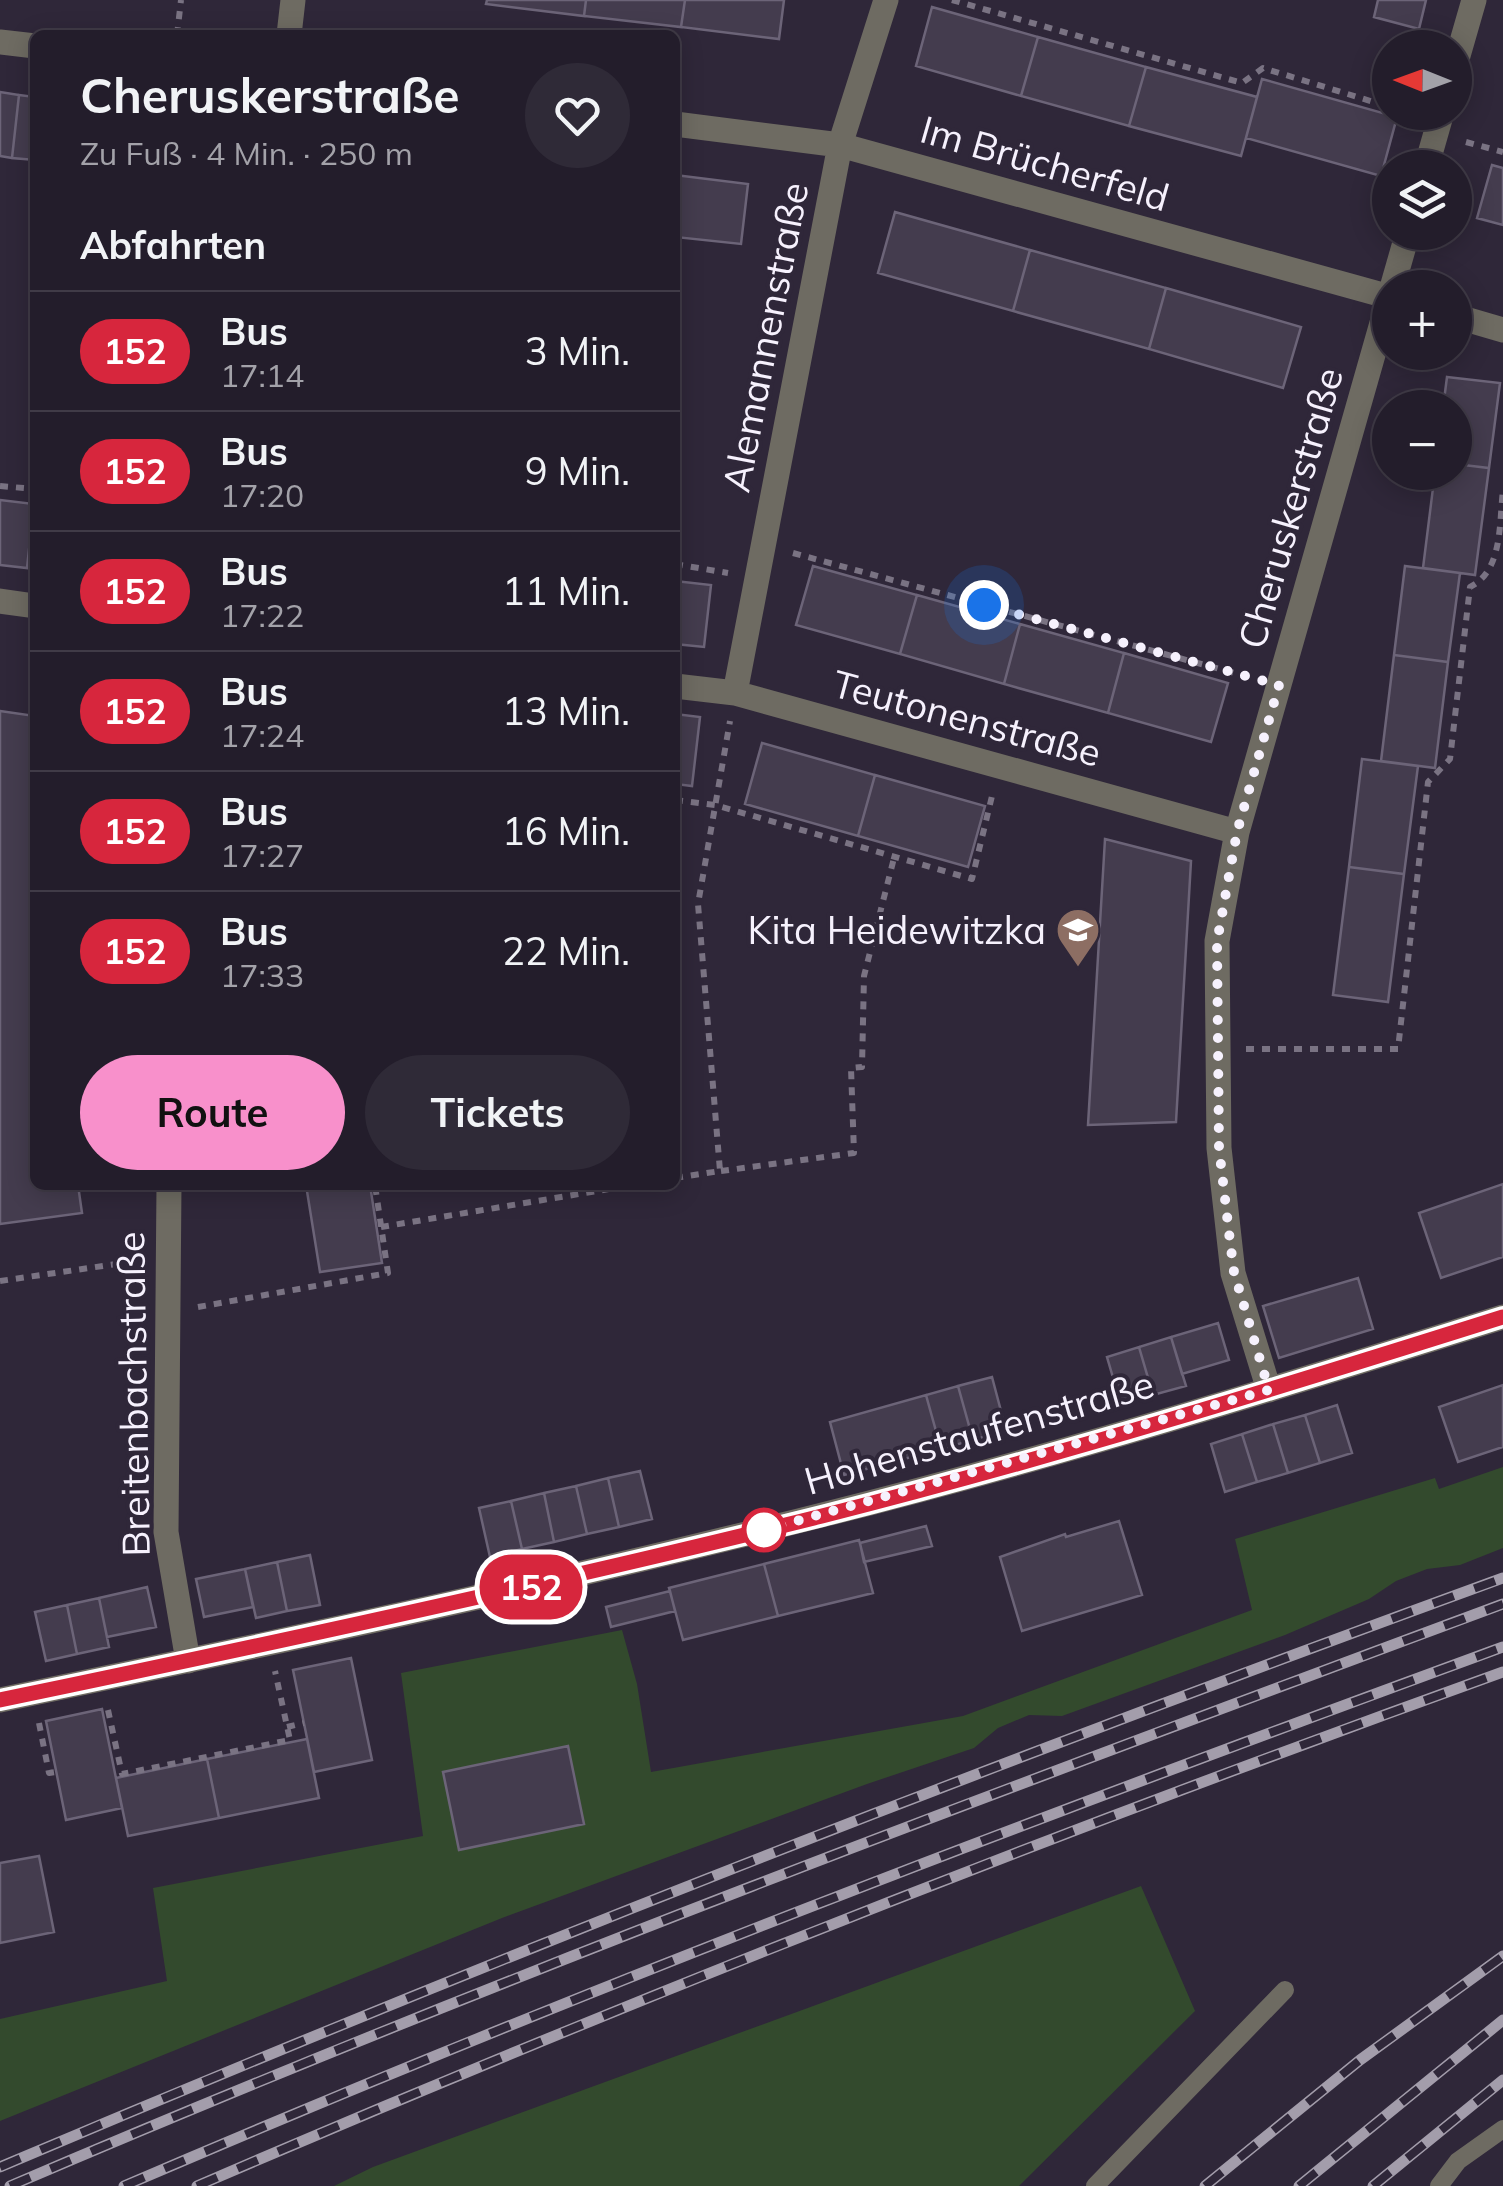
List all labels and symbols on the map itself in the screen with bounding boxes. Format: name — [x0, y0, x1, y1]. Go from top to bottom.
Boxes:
north arrow — [1372, 30, 1472, 130]
street label: Im Brücherfeld — [915, 105, 1175, 221]
street label: Alemannenstraße — [711, 178, 819, 496]
street label: Cheruskerstraße — [1227, 362, 1353, 654]
your location — [959, 580, 1009, 630]
street label: Teutonenstraße — [828, 659, 1106, 777]
place label: Kita Heidewitzka — [748, 906, 1046, 954]
school or university icon: Kita Heidewitzka — [1055, 907, 1101, 968]
street label: Breitenbachstraße — [106, 1231, 160, 1557]
street label: Hohenstaufenstraße — [799, 1359, 1159, 1505]
unlabelled marker — [743, 1509, 785, 1551]
line badge: 152 — [474, 1554, 588, 1620]

